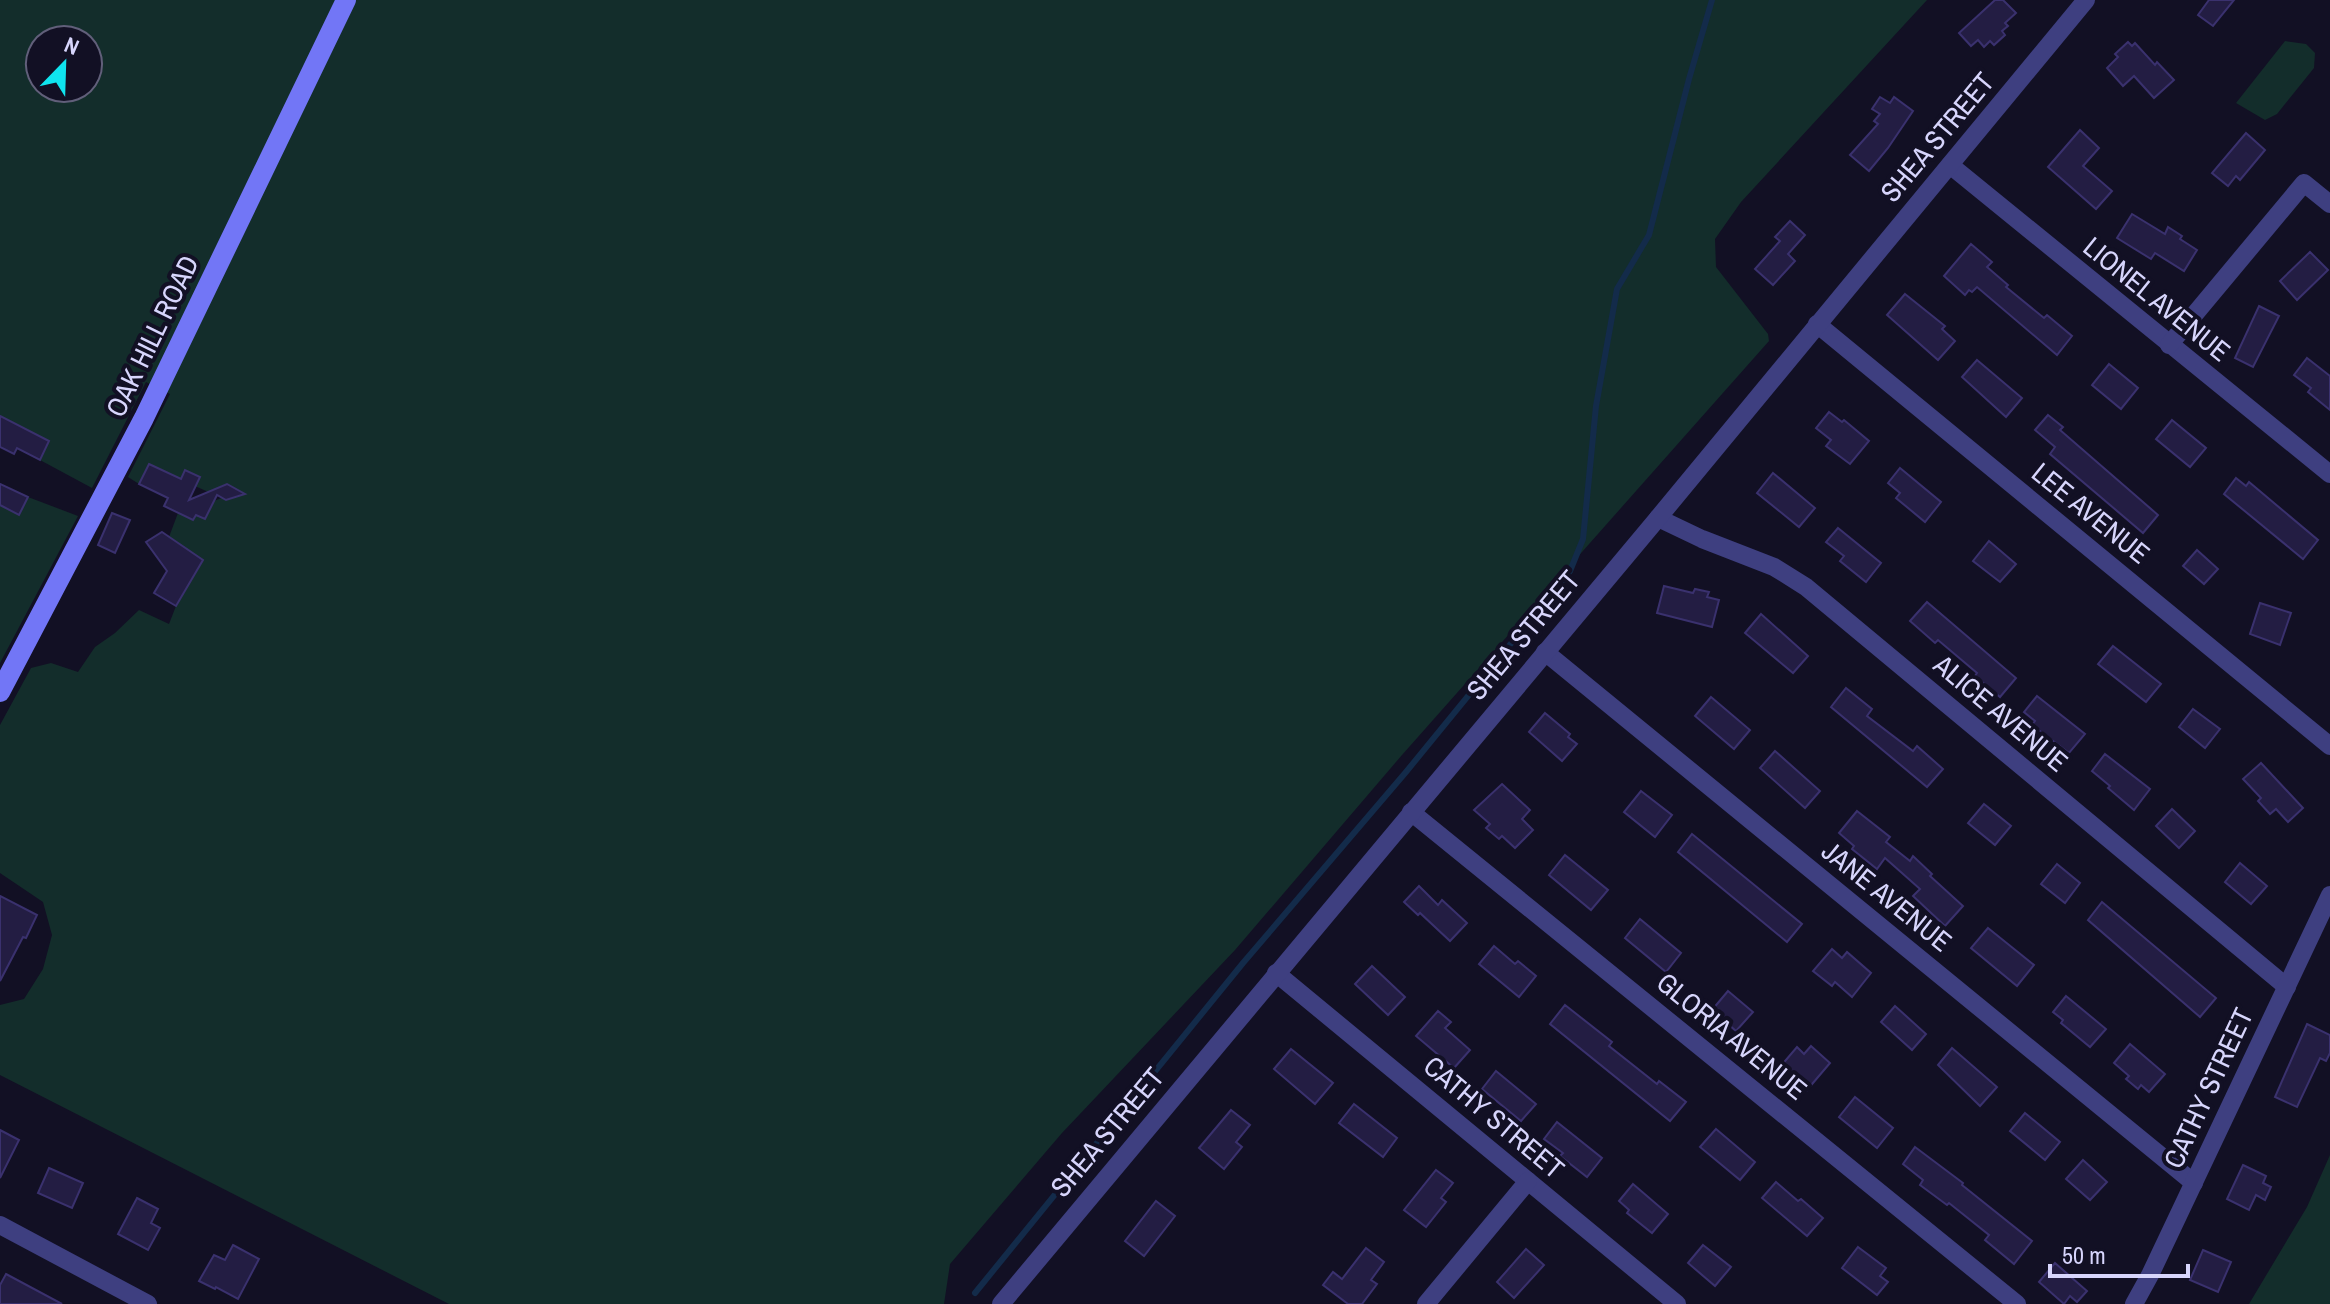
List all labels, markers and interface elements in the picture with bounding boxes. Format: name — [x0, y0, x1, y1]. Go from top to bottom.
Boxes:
north arrow — [24, 24, 104, 104]
text: N — [60, 29, 84, 62]
street label: SHEA STREET — [1872, 64, 2002, 210]
street label: LIONEL AVENUE — [2076, 228, 2238, 370]
street label: OAK HILL ROAD — [97, 249, 207, 423]
street label: LEE AVENUE — [2024, 454, 2158, 572]
street label: SHEA STREET — [1458, 562, 1588, 708]
street label: ALICE AVENUE — [1925, 645, 2076, 780]
street label: JANE AVENUE — [1814, 832, 1960, 960]
street label: GLORIA AVENUE — [1649, 964, 1815, 1108]
street label: CATHY STREET — [2154, 1002, 2262, 1174]
street label: CATHY STREET — [1416, 1047, 1572, 1187]
street label: SHEA STREET — [1042, 1059, 1172, 1205]
scale bar — [2050, 1228, 2188, 1278]
text: 50 m — [2062, 1239, 2106, 1271]

